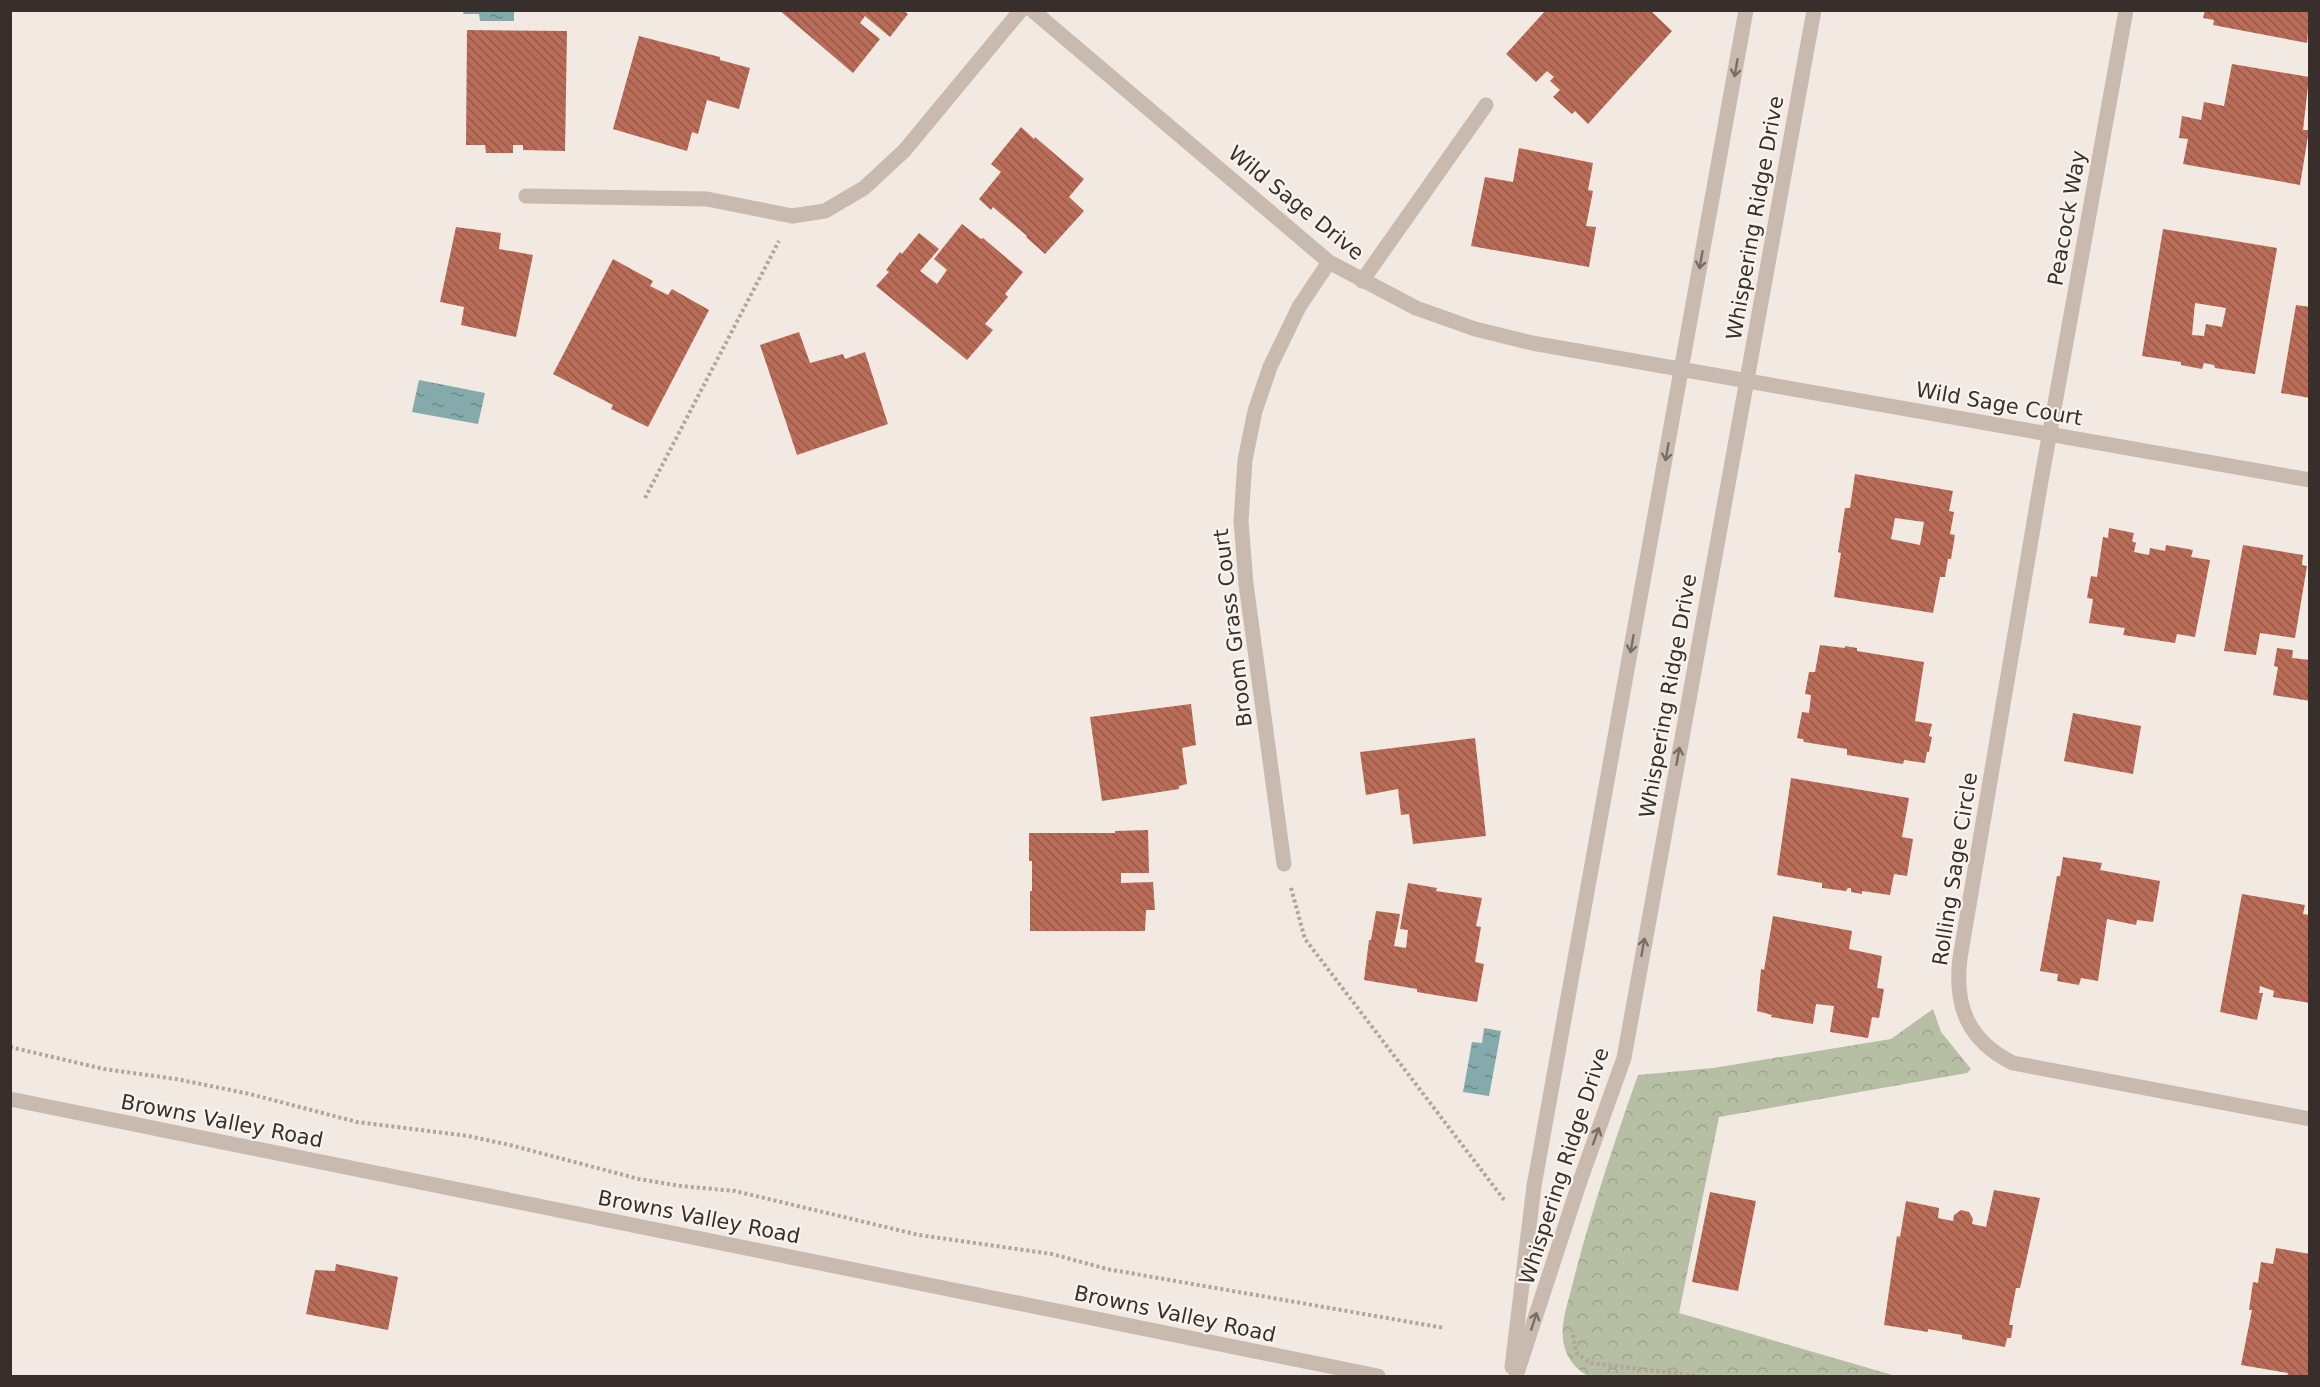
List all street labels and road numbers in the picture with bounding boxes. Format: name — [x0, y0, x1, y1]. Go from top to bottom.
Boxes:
street label: Whispering Ridge Drive — [1722, 94, 1788, 342]
street label: Wild Sage Drive — [1224, 141, 1368, 265]
street label: Peacock Way — [2043, 148, 2091, 288]
street label: Wild Sage Court — [1914, 378, 2084, 430]
street label: Broom Grass Court — [1209, 528, 1257, 728]
street label: Whispering Ridge Drive — [1635, 572, 1701, 820]
street label: Rolling Sage Circle — [1928, 771, 1982, 967]
street label: Whispering Ridge Drive — [1514, 1045, 1614, 1287]
street label: Browns Valley Road — [119, 1090, 325, 1152]
street label: Browns Valley Road — [596, 1186, 802, 1248]
street label: Browns Valley Road — [1072, 1281, 1278, 1347]

